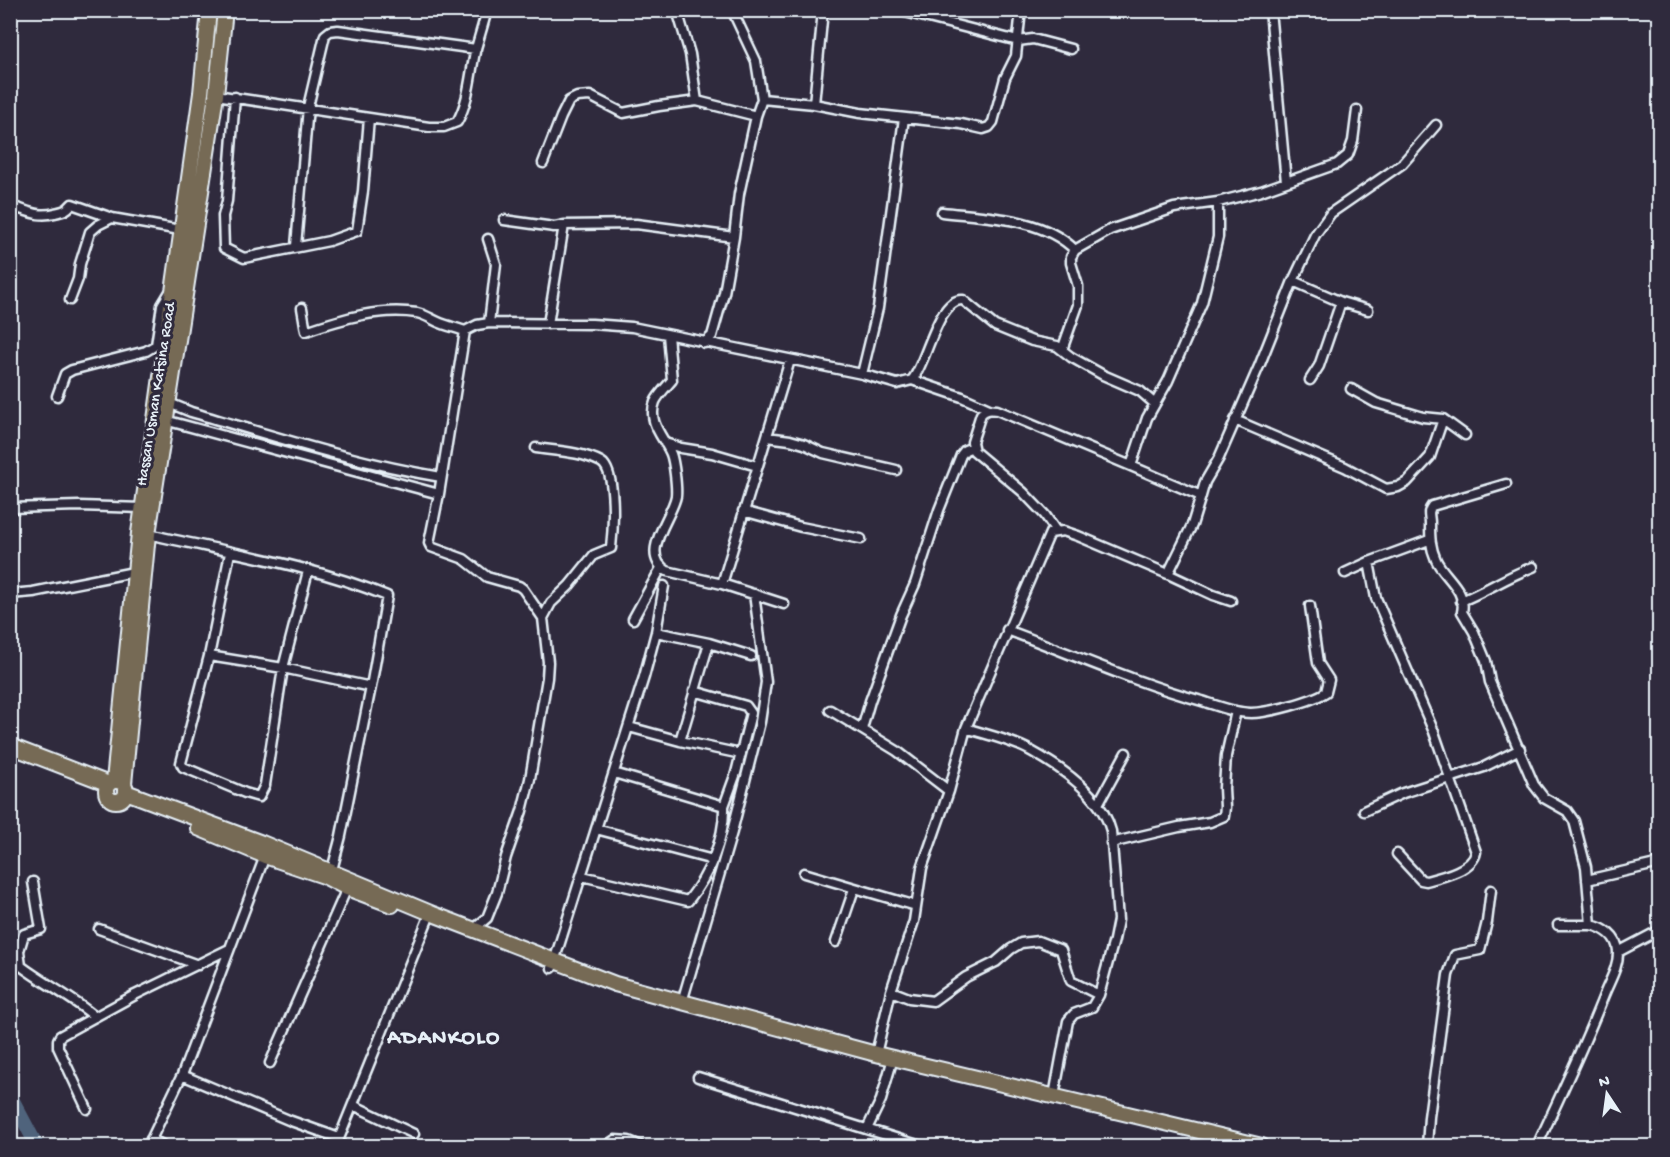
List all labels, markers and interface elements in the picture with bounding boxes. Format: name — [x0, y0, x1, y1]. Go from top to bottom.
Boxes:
street label: Hassan Usman Katsina Road — [134, 300, 182, 488]
district label: ADANKOLO — [386, 1026, 501, 1052]
north arrow — [1577, 1064, 1637, 1124]
text: N — [1597, 1072, 1612, 1093]

